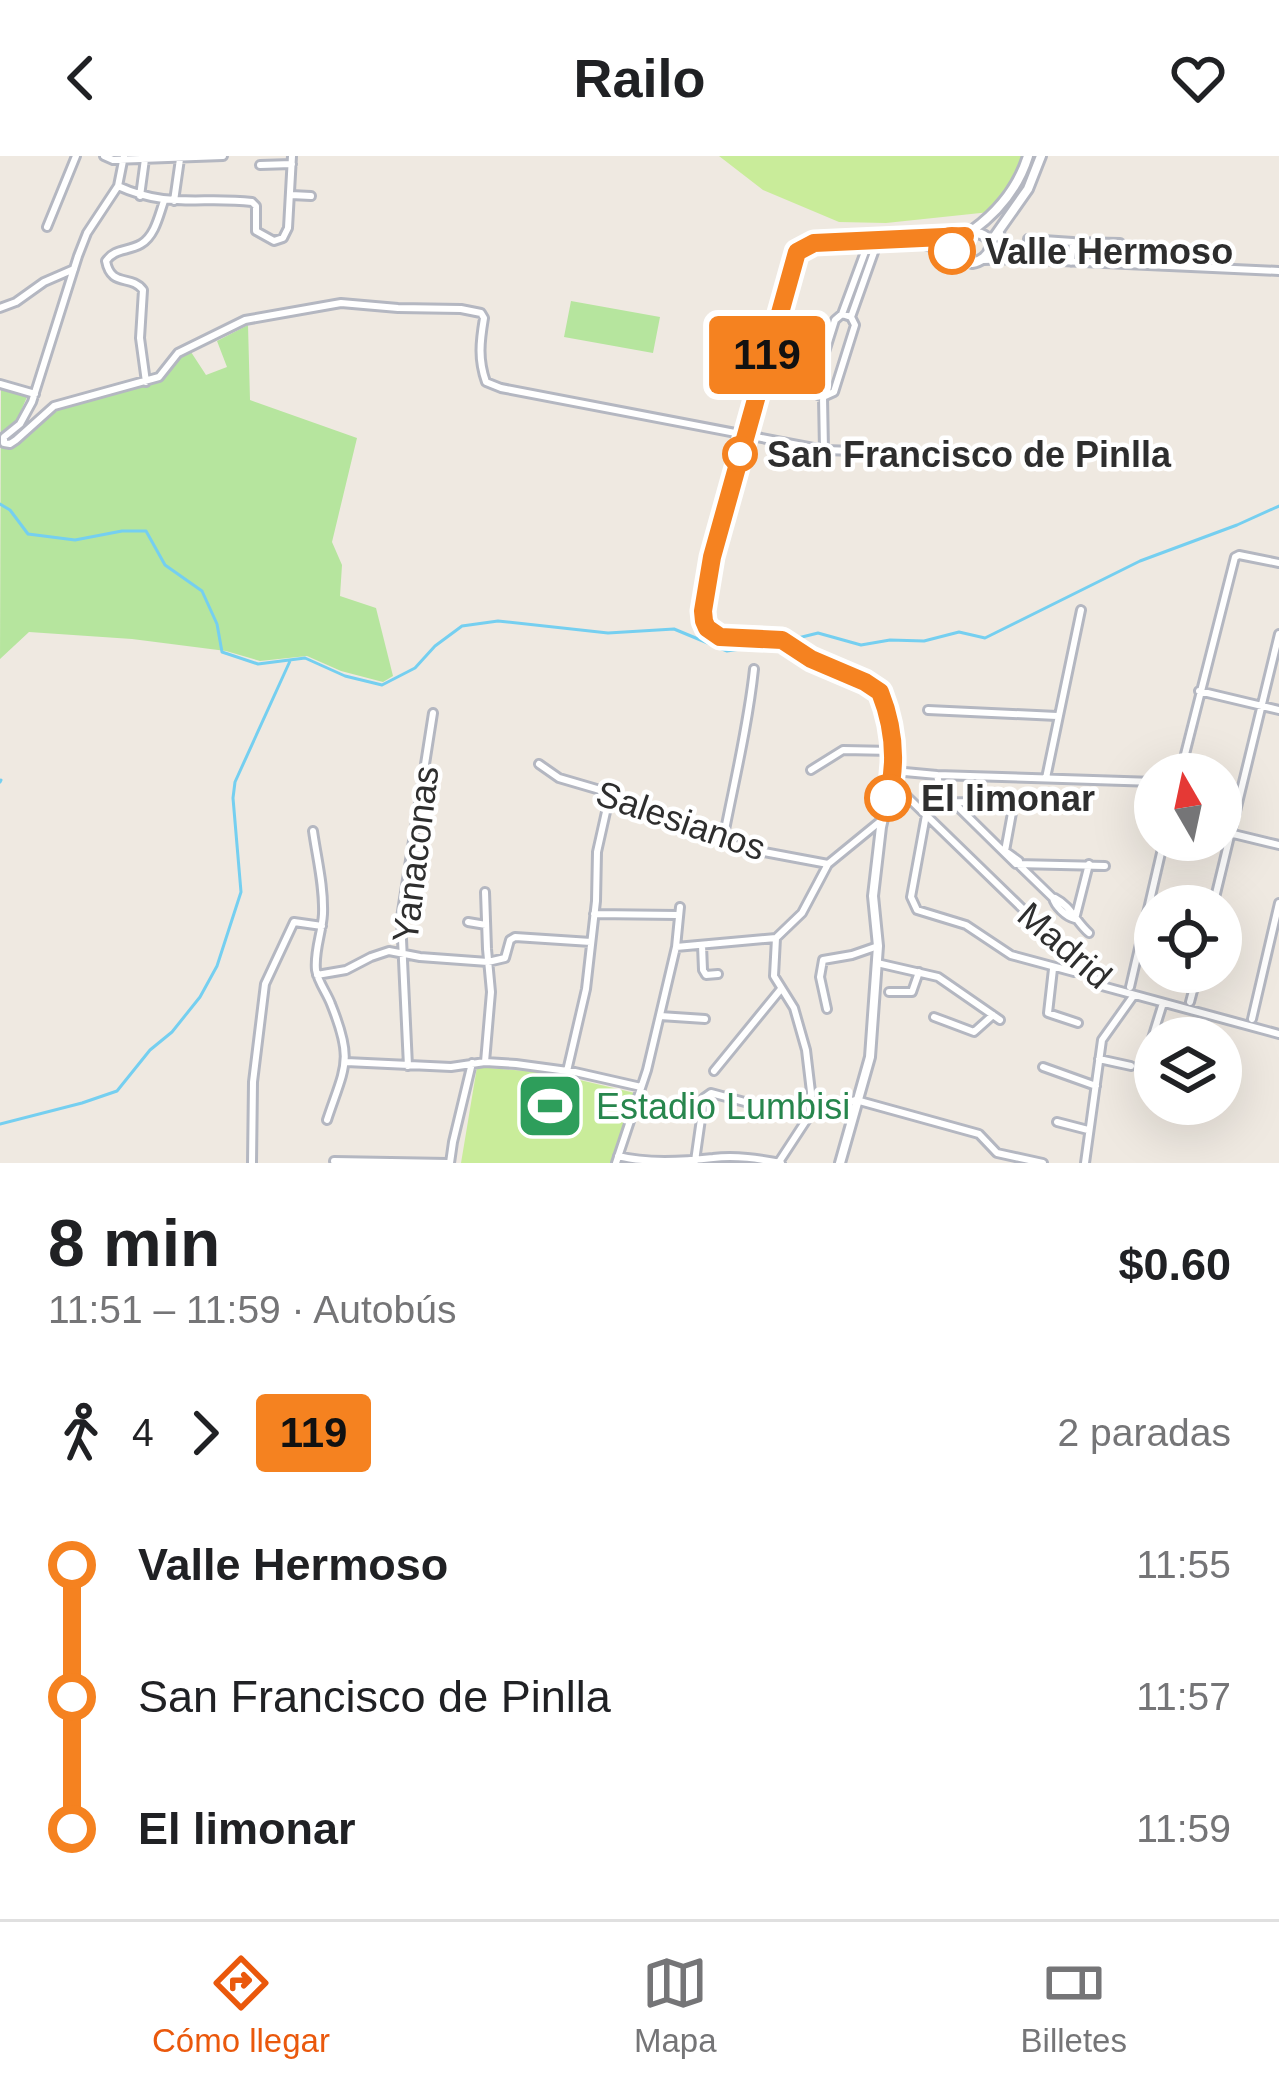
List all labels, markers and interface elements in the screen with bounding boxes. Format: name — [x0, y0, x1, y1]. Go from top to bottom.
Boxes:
icon: back — [48, 45, 114, 111]
icon: heart — [1165, 45, 1231, 111]
text: Railo — [573, 48, 706, 108]
marker: Valle Hermoso — [930, 229, 974, 273]
place label: Valle Hermoso — [985, 231, 1233, 272]
line badge: 119 — [698, 316, 836, 394]
text: 119 — [733, 331, 801, 378]
place label: San Francisco de Pinlla — [767, 434, 1172, 475]
marker: San Francisco de Pinlla — [724, 438, 756, 470]
north arrow — [1134, 753, 1242, 861]
map controls — [1134, 753, 1242, 1125]
street label: Yanaconas — [384, 763, 447, 945]
street label: Salesianos — [591, 772, 771, 869]
marker: El limonar — [866, 776, 910, 820]
place label: El limonar — [921, 778, 1095, 819]
button: locate — [1134, 885, 1242, 993]
street label: Madrid — [1010, 894, 1120, 997]
button: layers — [1134, 1017, 1242, 1125]
sports icon: Estadio Lumbisi — [515, 1071, 585, 1141]
place label: Estadio Lumbisi — [596, 1086, 850, 1127]
text: 8 min — [48, 1206, 220, 1280]
text: $0.60 — [1118, 1239, 1231, 1290]
text: 11:51 – 11:59 · Autobús — [48, 1288, 456, 1331]
icon: walk — [48, 1400, 114, 1466]
icon: forward — [172, 1400, 238, 1466]
text: 119 — [280, 1409, 347, 1456]
text: 4 — [132, 1411, 154, 1454]
text: 2 paradas — [1058, 1411, 1231, 1454]
text: Valle Hermoso — [138, 1539, 448, 1590]
text: 11:55 — [1136, 1543, 1231, 1586]
text: San Francisco de Pinlla — [138, 1671, 611, 1722]
text: 11:57 — [1136, 1675, 1231, 1718]
text: El limonar — [138, 1803, 356, 1854]
text: 11:59 — [1136, 1807, 1231, 1850]
tab: Cómo llegar — [152, 1950, 330, 2060]
tab: Mapa — [634, 1950, 717, 2060]
tab: Billetes — [1021, 1950, 1127, 2060]

